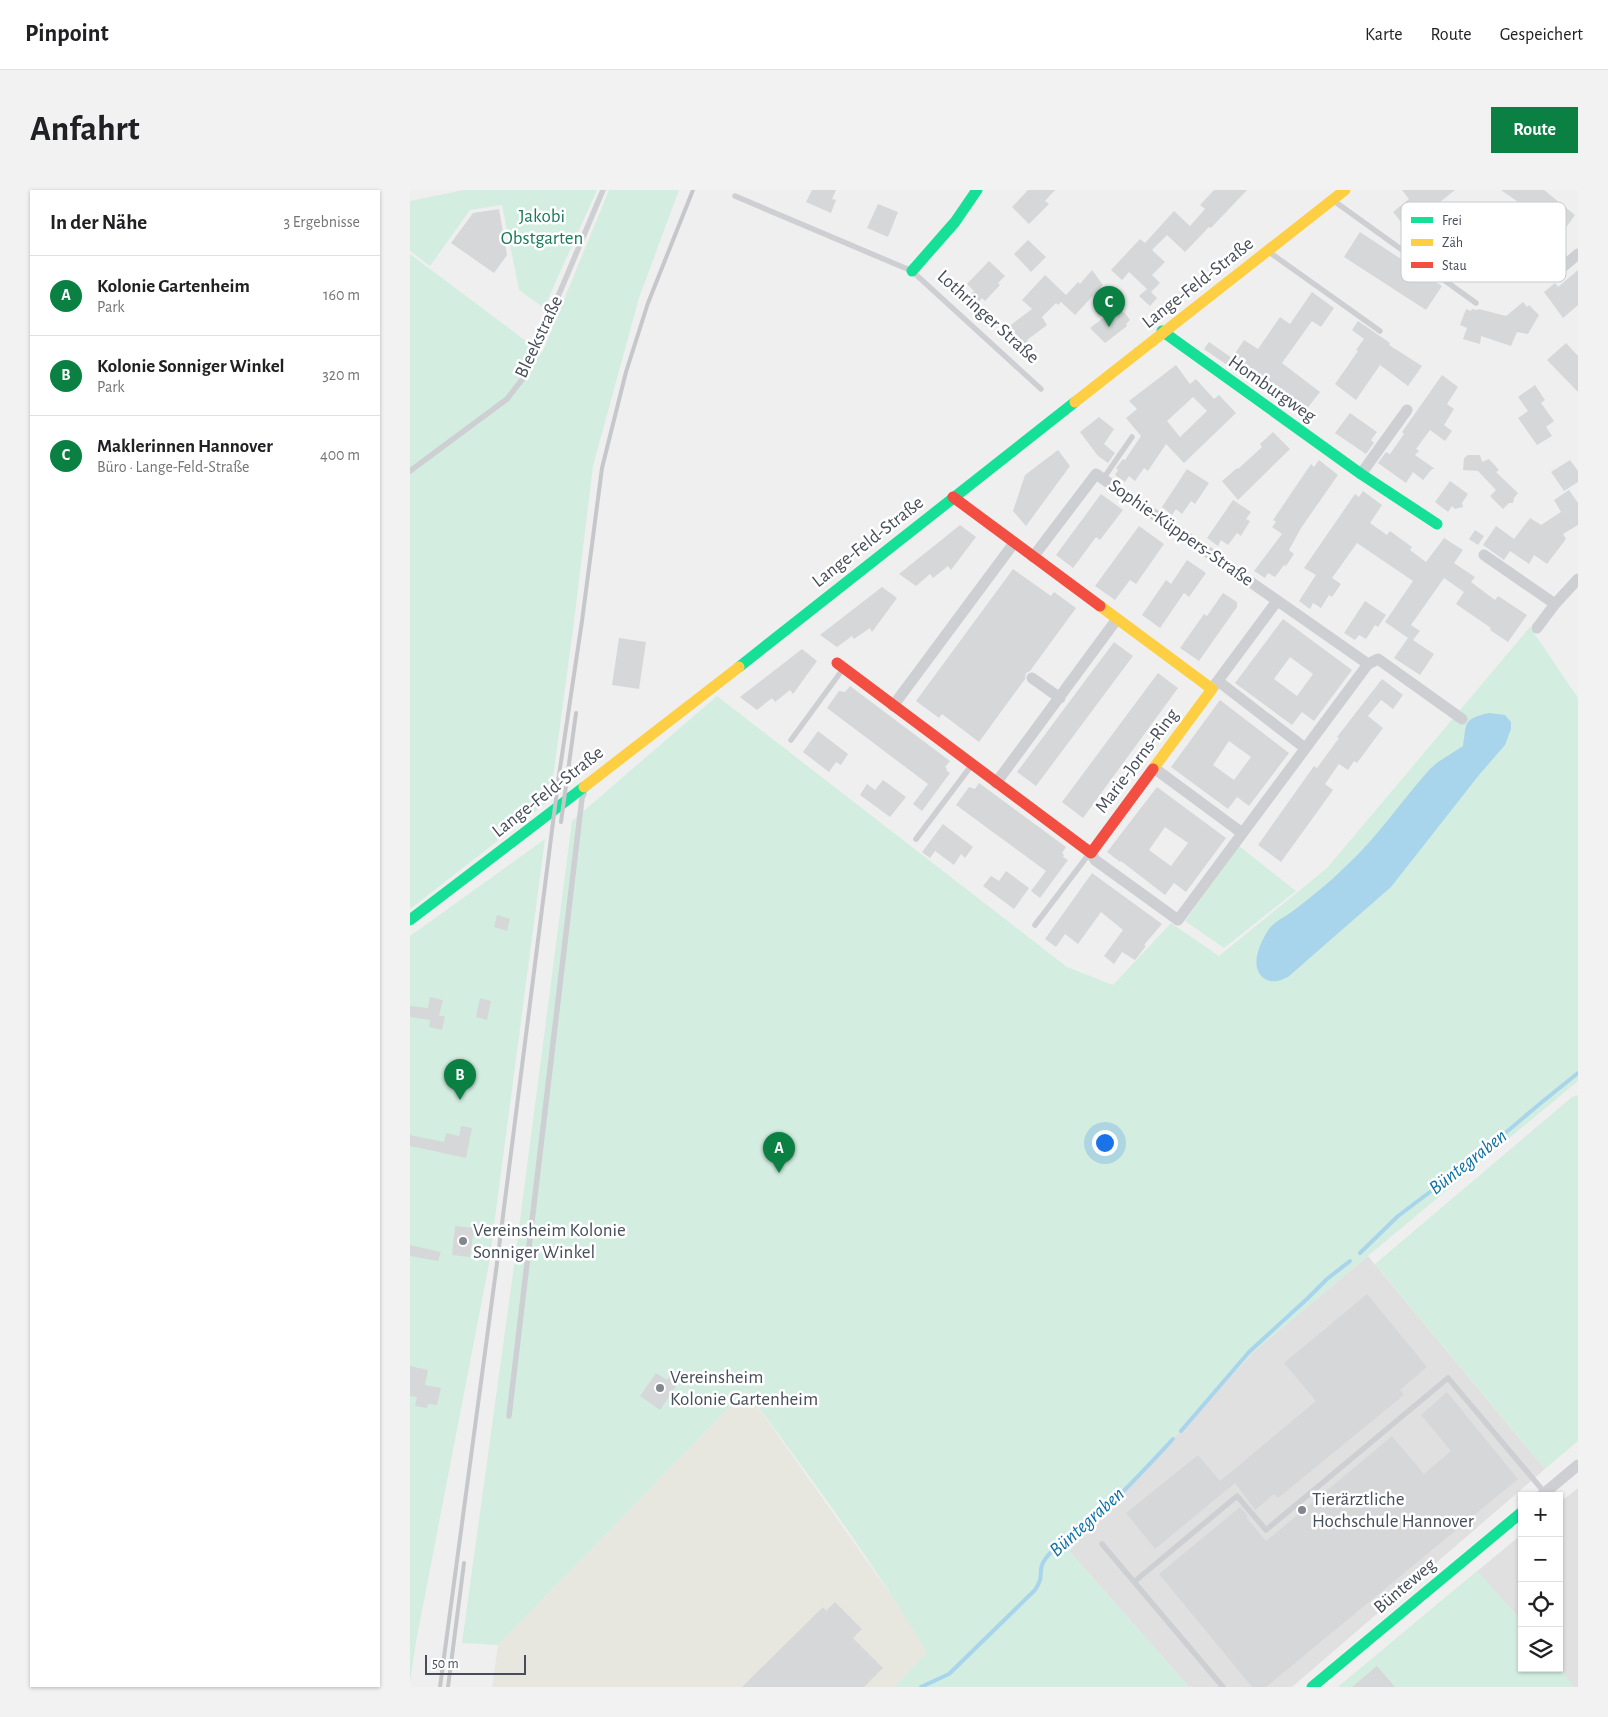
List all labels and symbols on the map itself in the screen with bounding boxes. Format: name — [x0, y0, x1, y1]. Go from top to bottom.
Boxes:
legend — [1401, 202, 1566, 282]
park label: Jakobi Obstgarten — [501, 207, 583, 248]
text: Frei — [1442, 214, 1462, 228]
street label: Lange-Feld-Straße — [1139, 234, 1257, 332]
text: Zäh — [1442, 236, 1463, 250]
text: Stau — [1442, 259, 1467, 273]
street label: Lothringer Straße — [933, 267, 1043, 367]
pin: C — [1093, 286, 1125, 327]
street label: Bleekstraße — [512, 293, 566, 381]
street label: Homburgweg — [1225, 352, 1320, 426]
street label: Sophie-Küppers-Straße — [1105, 476, 1257, 590]
street label: Lange-Feld-Straße — [809, 493, 927, 591]
street label: Marie-Jorns-Ring — [1092, 705, 1183, 817]
street label: Lange-Feld-Straße — [489, 743, 607, 841]
pin: B — [444, 1059, 476, 1100]
water label: Büntegraben — [1425, 1126, 1511, 1198]
your location — [1092, 1130, 1118, 1156]
pin: A — [763, 1132, 795, 1173]
place label: Vereinsheim Kolonie Sonniger Winkel — [473, 1221, 626, 1262]
marker: Vereinsheim Kolonie Sonniger Winkel — [457, 1235, 469, 1247]
place label: Vereinsheim Kolonie Gartenheim — [670, 1368, 818, 1409]
marker: Vereinsheim Kolonie Gartenheim — [654, 1382, 666, 1394]
water label: Büntegraben — [1046, 1484, 1128, 1560]
place label: Tierärztliche Hochschule Hannover — [1312, 1490, 1474, 1531]
marker: Tierärztliche Hochschule Hannover — [1296, 1504, 1308, 1516]
street label: Bünteweg — [1370, 1554, 1440, 1617]
scale bar — [425, 1652, 526, 1675]

